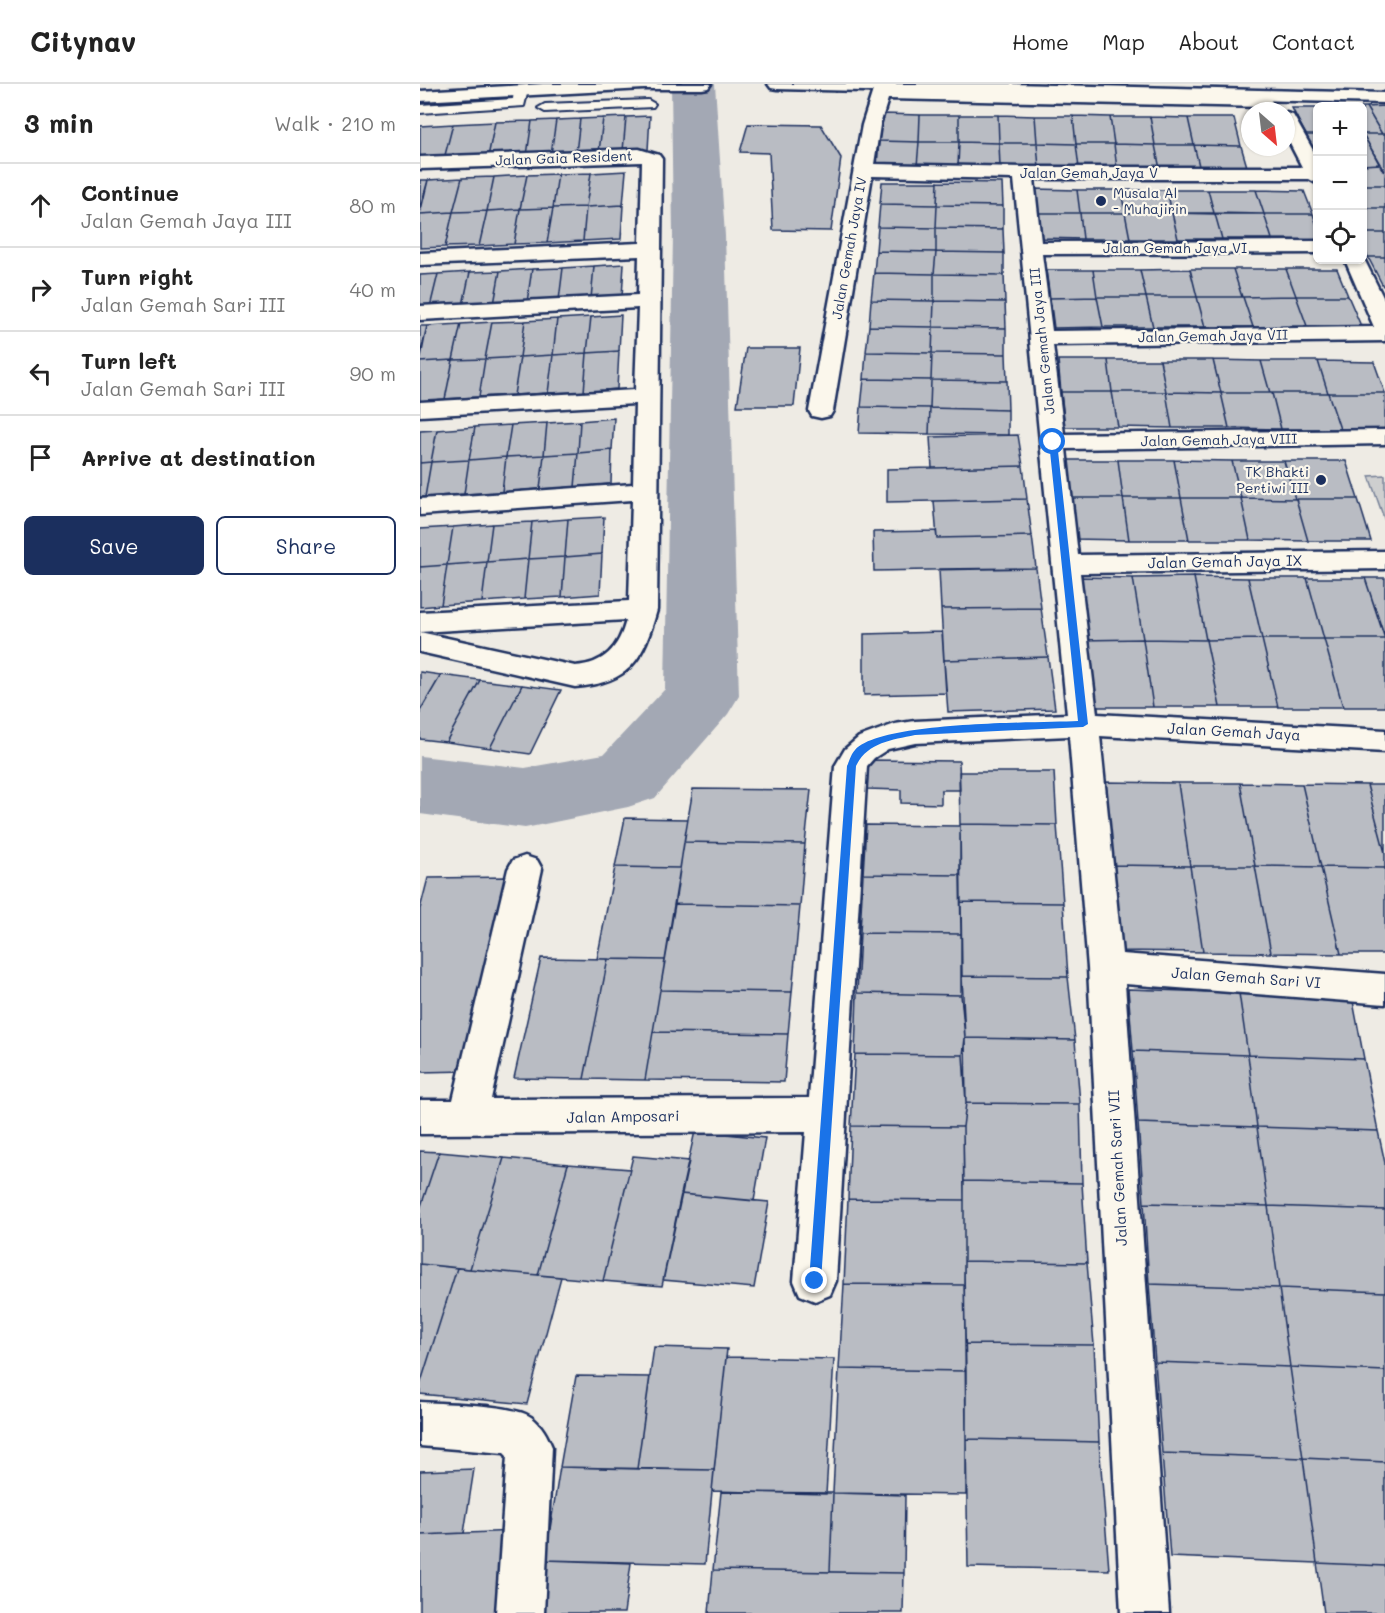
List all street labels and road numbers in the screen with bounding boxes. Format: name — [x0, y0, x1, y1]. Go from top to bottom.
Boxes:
street label: Jalan Gaia Resident — [495, 146, 633, 169]
street label: Jalan Gemah Jaya V — [1020, 163, 1158, 182]
street label: Jalan Gemah Jaya IV — [827, 175, 870, 321]
street label: Jalan Gemah Jaya VI — [1103, 238, 1247, 257]
street label: Jalan Gemah Jaya III — [1024, 267, 1059, 415]
street label: Jalan Gemah Jaya VII — [1138, 325, 1288, 346]
street label: Jalan Gemah Jaya VIII — [1141, 429, 1297, 450]
street label: Jalan Gemah Jaya IX — [1147, 550, 1303, 572]
street label: Jalan Gemah Jaya — [1167, 718, 1301, 744]
street label: Jalan Gemah Sari VI — [1171, 962, 1322, 992]
street label: Jalan Gemah Sari VII — [1103, 1089, 1131, 1247]
street label: Jalan Amposari — [566, 1105, 680, 1127]

